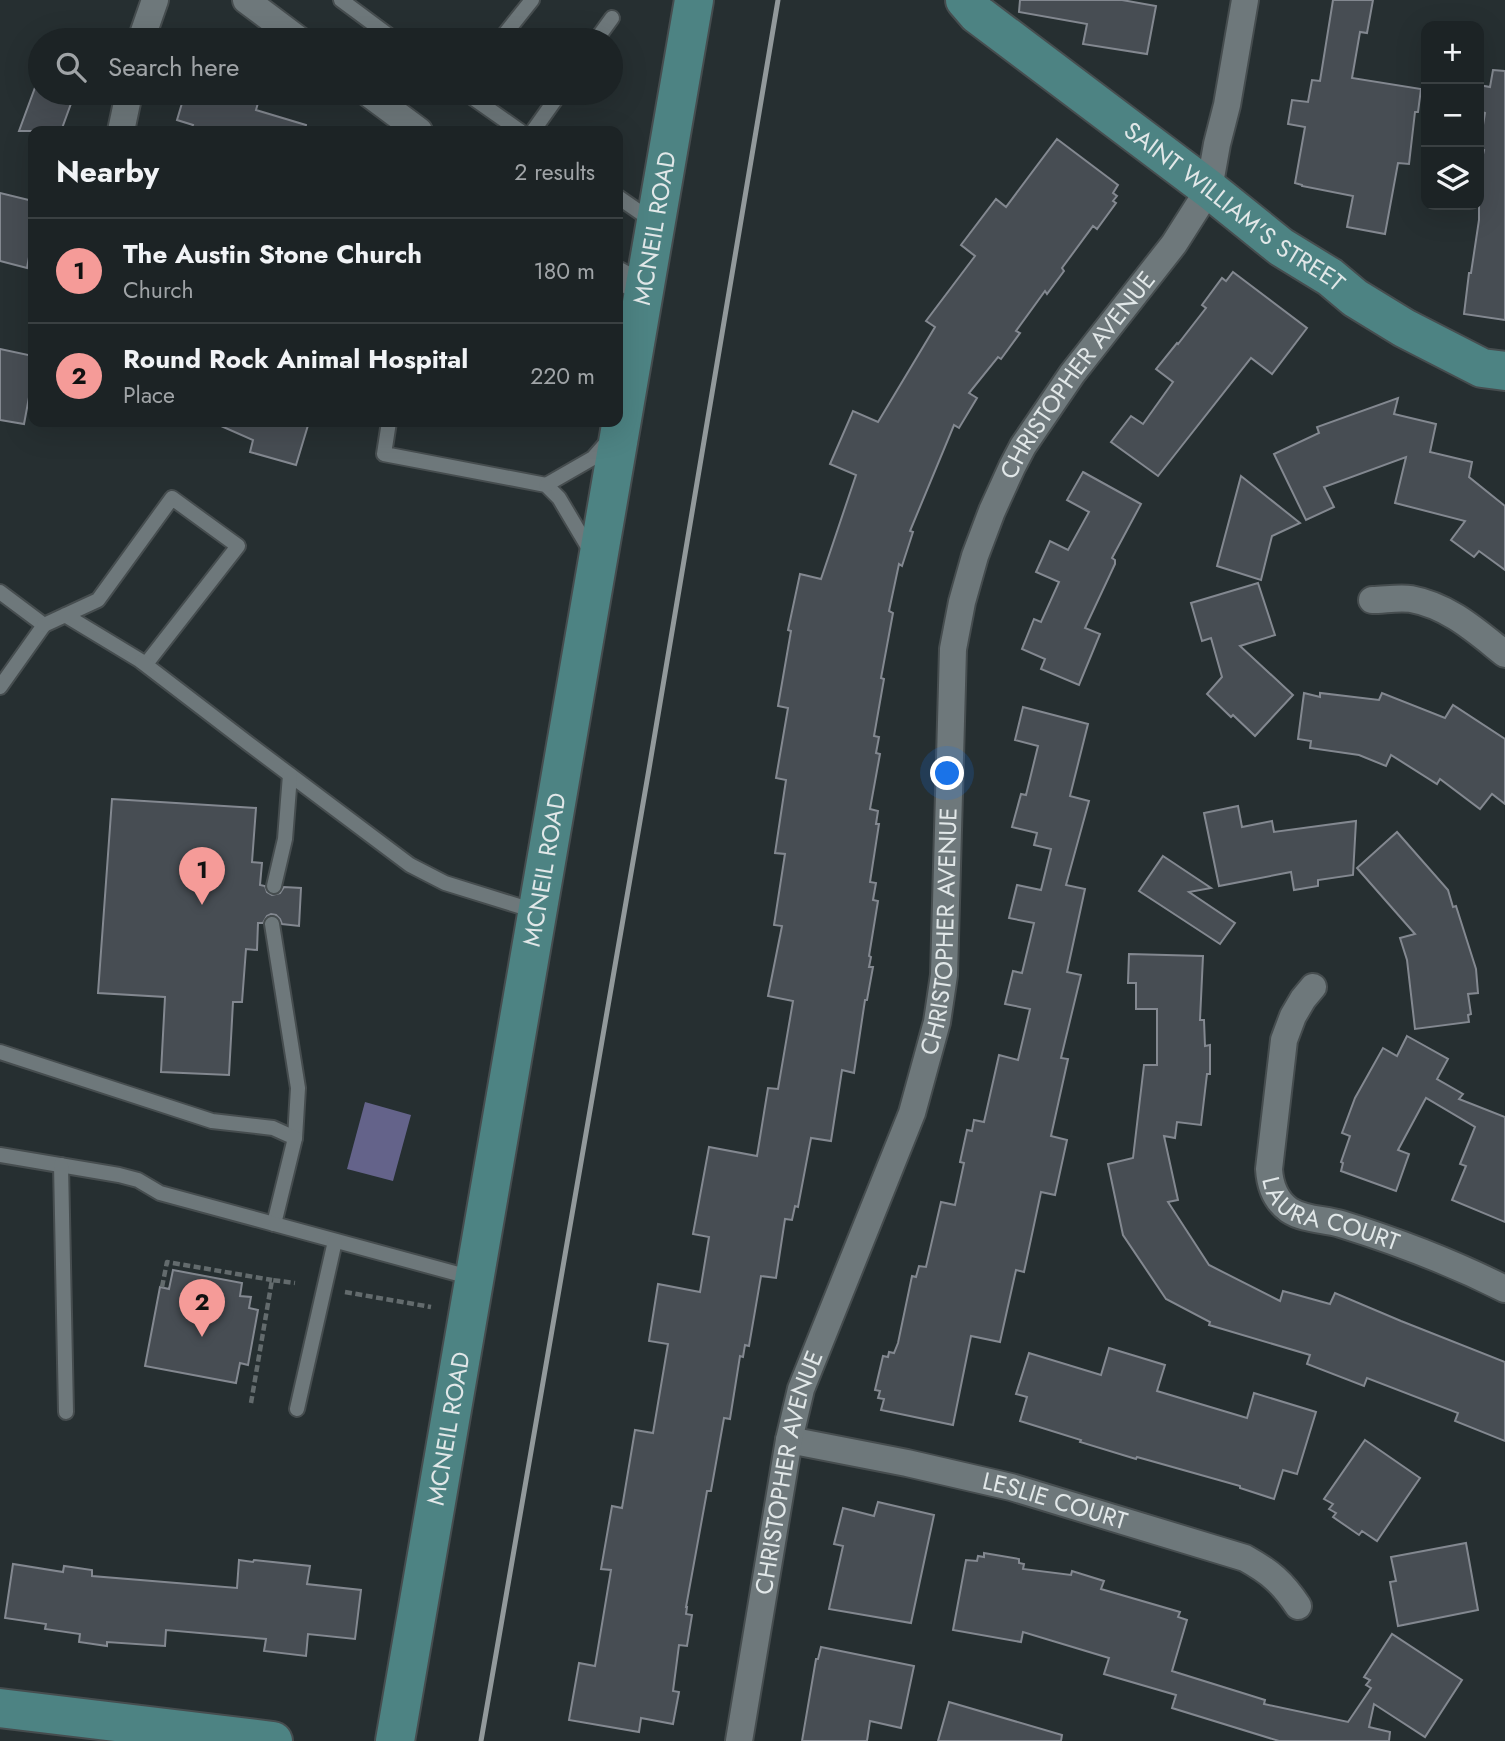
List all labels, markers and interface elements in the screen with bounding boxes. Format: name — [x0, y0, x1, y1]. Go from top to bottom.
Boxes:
map controls — [1421, 21, 1484, 210]
button: + — [1421, 21, 1484, 84]
search box — [28, 28, 623, 105]
icon: search — [52, 48, 90, 86]
text: Search here — [108, 48, 240, 86]
button: − — [1421, 84, 1484, 147]
street label: SAINT WILLIAM'S STREET — [1117, 113, 1353, 299]
button: layers — [1421, 147, 1484, 210]
street label: MCNEIL ROAD — [624, 148, 685, 308]
text: Nearby — [56, 150, 159, 193]
text: 2 results — [514, 155, 595, 189]
text: The Austin Stone Church — [123, 235, 422, 273]
text: 1 — [73, 254, 85, 288]
text: 180 m — [533, 254, 595, 288]
street label: CHRISTOPHER AVENUE — [991, 263, 1163, 484]
text: Church — [123, 273, 194, 307]
text: Round Rock Animal Hospital — [123, 340, 468, 378]
text: 2 — [71, 359, 87, 393]
text: 220 m — [530, 359, 595, 393]
text: Place — [123, 378, 175, 412]
your location — [930, 756, 964, 790]
street label: MCNEIL ROAD — [514, 790, 575, 949]
street label: CHRISTOPHER AVENUE — [911, 807, 966, 1059]
pin: 1 — [179, 847, 225, 905]
street label: LAURA COURT — [1253, 1173, 1405, 1259]
pin: 2 — [179, 1279, 225, 1337]
street label: CHRISTOPHER AVENUE — [746, 1345, 832, 1597]
street label: MCNEIL ROAD — [418, 1349, 479, 1508]
street label: LESLIE COURT — [979, 1463, 1132, 1538]

